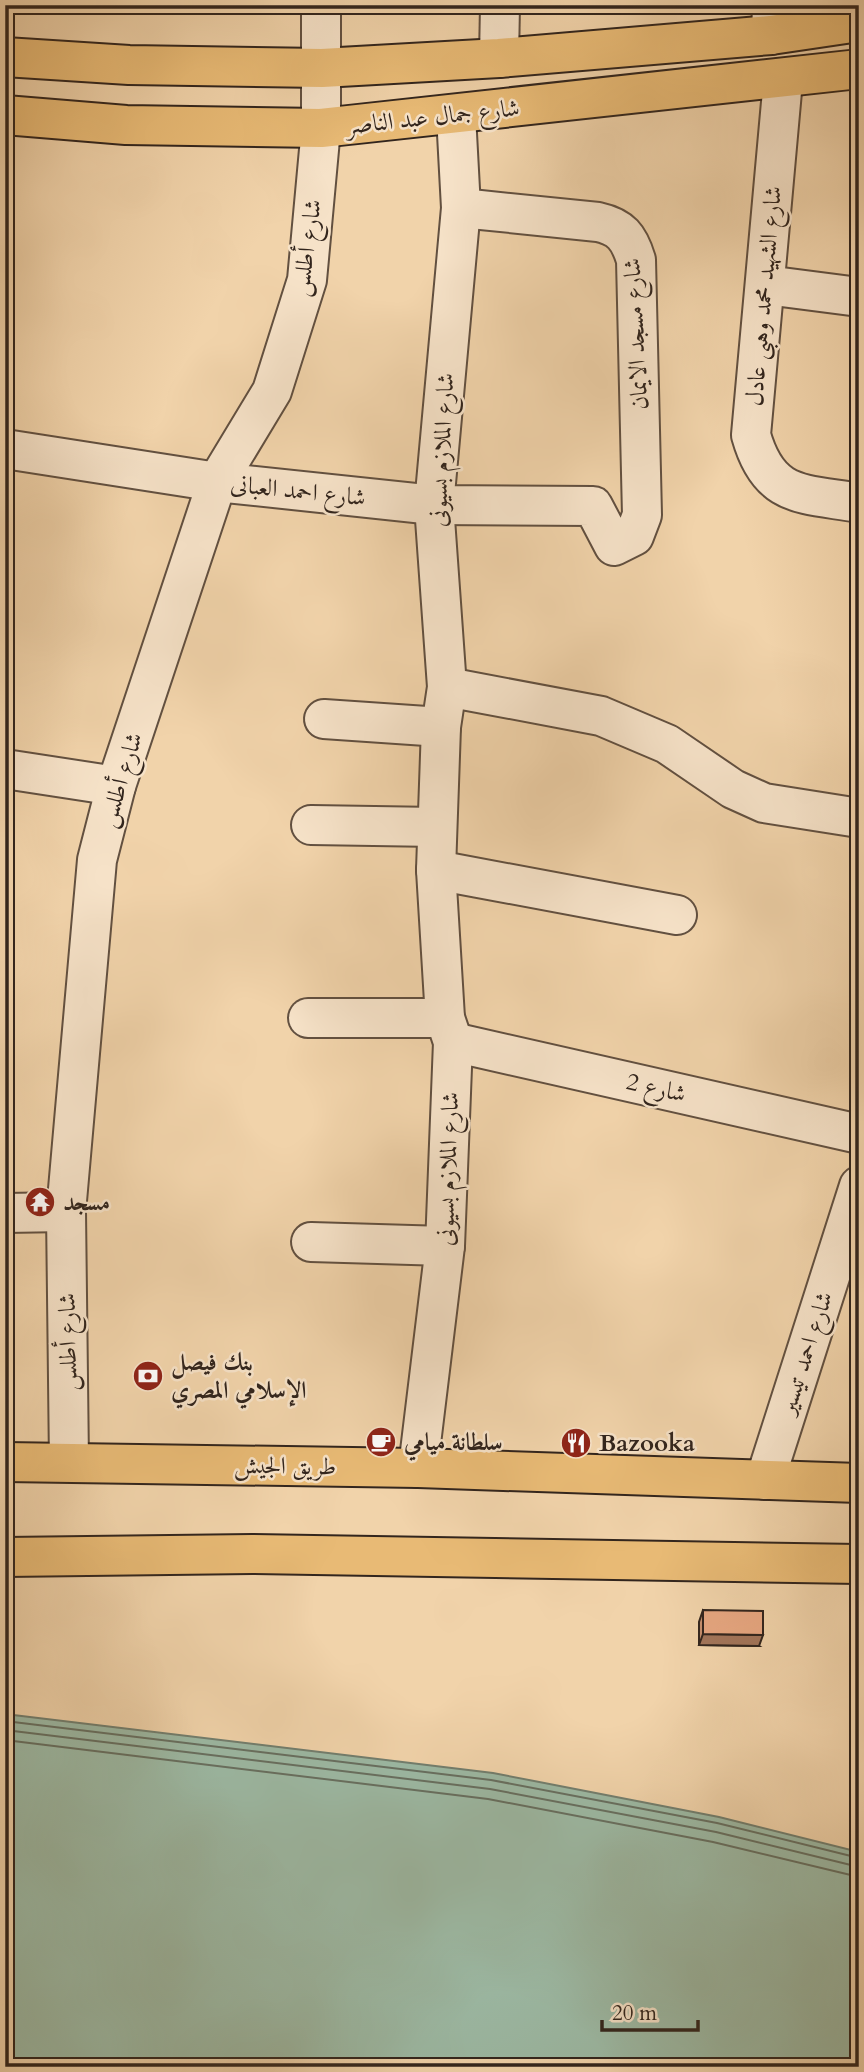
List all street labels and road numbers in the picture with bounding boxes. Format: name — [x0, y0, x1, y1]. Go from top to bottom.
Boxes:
street label: شارع جمال عبد الناصر — [342, 92, 522, 146]
street label: شارع الشهيد محمد وهبى عادل — [738, 184, 793, 408]
street label: شارع أطلس — [283, 197, 333, 299]
street label: شارع مسجد الايمان — [616, 257, 659, 411]
street label: شارع الملازم بسيونى — [421, 372, 467, 528]
street label: شارع احمد العبانى — [228, 467, 367, 517]
street label: شارع أطلس — [90, 728, 154, 833]
street label: شارع 2 — [622, 1065, 689, 1114]
street label: شارع الملازم بسيونى — [429, 1091, 471, 1247]
street label: شارع احمد تيسير — [770, 1287, 844, 1422]
street label: شارع أطلس — [50, 1293, 88, 1391]
street label: طريق الجيش — [233, 1449, 337, 1483]

